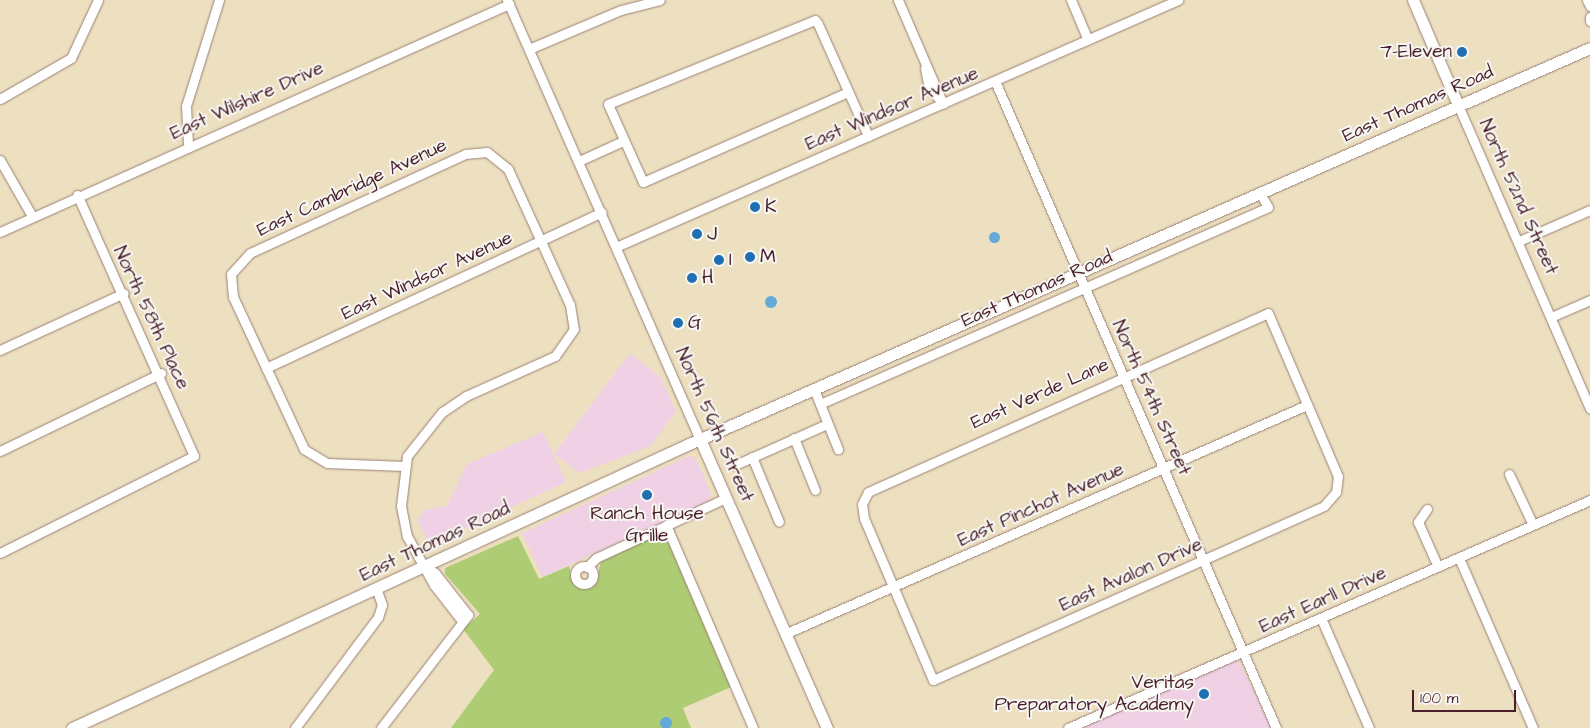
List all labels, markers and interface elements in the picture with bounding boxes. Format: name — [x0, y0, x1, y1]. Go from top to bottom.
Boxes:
place label: 7-Eleven — [1380, 41, 1452, 63]
marker: 7-Eleven — [1456, 46, 1468, 58]
street label: East Wilshire Drive — [167, 57, 327, 145]
street label: East Thomas Road — [1339, 60, 1497, 148]
street label: East Windsor Avenue — [802, 62, 982, 156]
street label: North 52nd Street — [1474, 116, 1562, 278]
street label: East Cambridge Avenue — [253, 134, 451, 242]
place label: K — [765, 196, 777, 218]
marker: K — [749, 201, 761, 213]
place label: J — [707, 223, 717, 245]
street label: East Windsor Avenue — [338, 226, 516, 326]
marker: J — [691, 228, 703, 240]
street label: North 58th Place — [108, 243, 194, 393]
street label: East Thomas Road — [958, 245, 1116, 333]
place label: M — [760, 246, 776, 268]
place label: I — [729, 249, 732, 271]
marker: M — [744, 251, 756, 263]
marker: I — [713, 254, 725, 266]
place label: H — [702, 267, 714, 289]
marker: H — [686, 272, 698, 284]
place label: G — [688, 312, 701, 334]
marker: G — [672, 317, 684, 329]
street label: North 54th Street — [1107, 317, 1195, 479]
street label: North 56th Street — [670, 344, 758, 506]
street label: East Verde Lane — [967, 353, 1113, 435]
street label: East Pinchot Avenue — [954, 458, 1128, 552]
marker: Ranch House Grille — [641, 489, 653, 501]
street label: East Thomas Road — [356, 497, 514, 587]
place label: Ranch House Grille — [590, 503, 704, 547]
street label: East Avalon Drive — [1056, 533, 1206, 617]
street label: East Earll Drive — [1256, 562, 1390, 638]
place label: Veritas Preparatory Academy — [995, 672, 1194, 716]
scale bar — [1415, 680, 1519, 712]
marker: Veritas Preparatory Academy — [1198, 688, 1210, 700]
text: 100 m — [1420, 688, 1459, 709]

